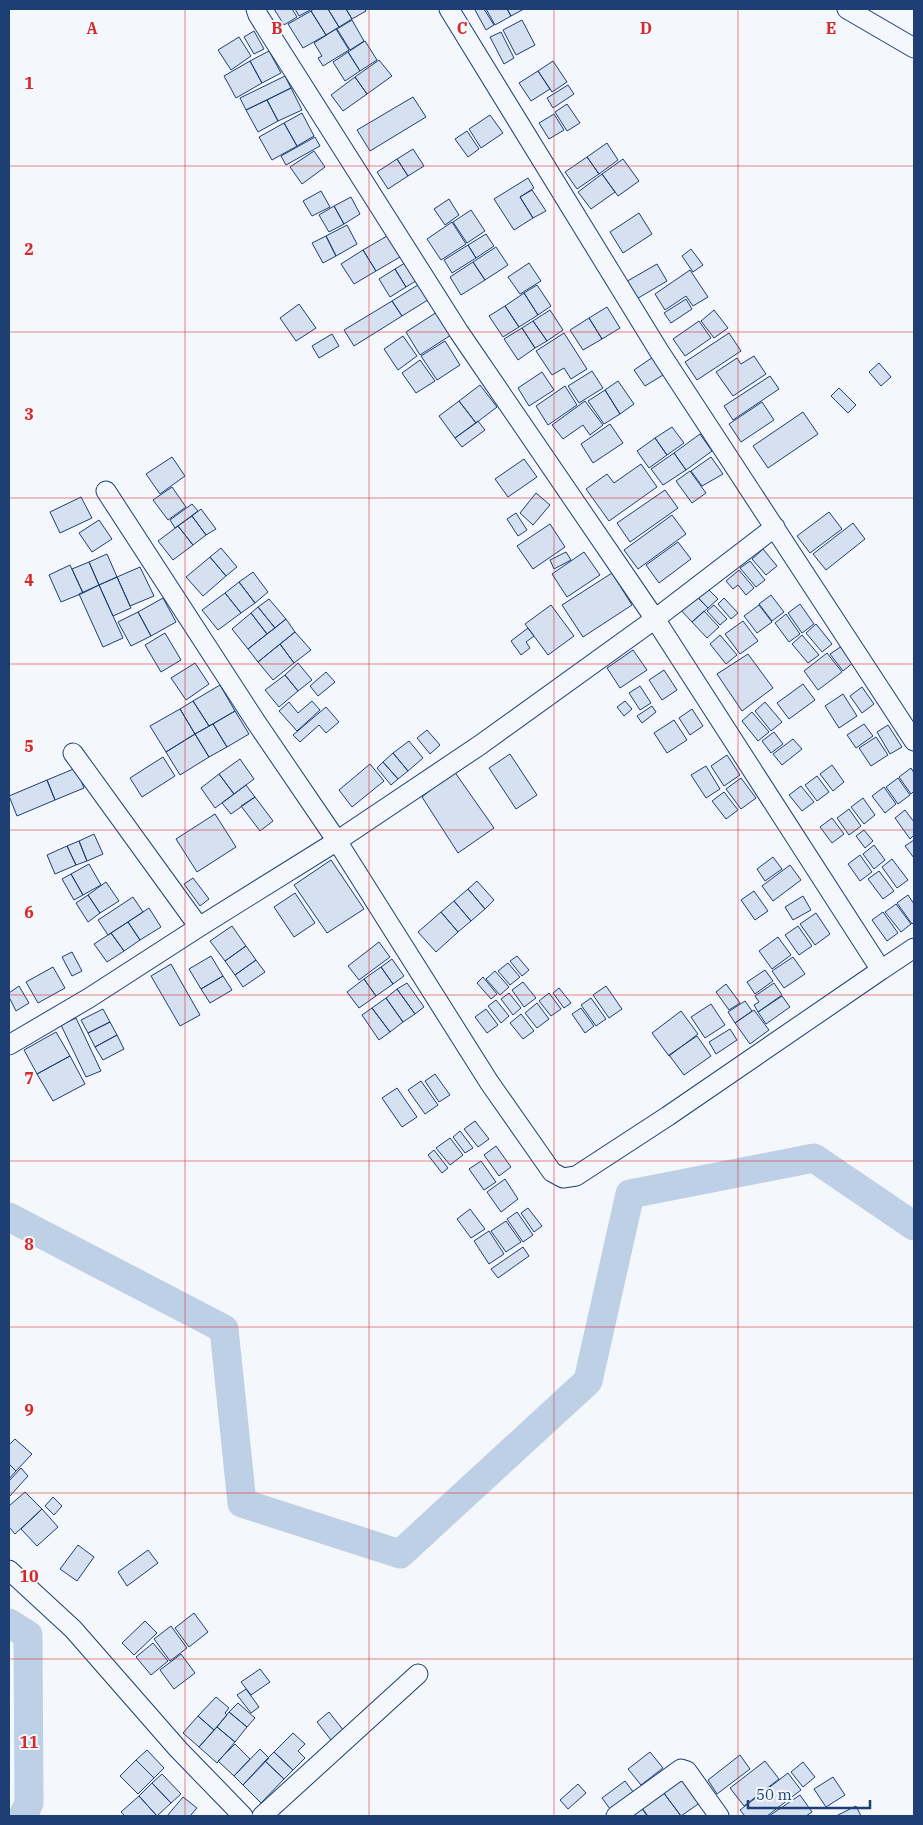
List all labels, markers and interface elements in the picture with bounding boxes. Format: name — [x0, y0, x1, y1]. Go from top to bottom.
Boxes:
text: A — [86, 18, 98, 38]
text: B — [271, 18, 283, 38]
text: C — [457, 18, 467, 38]
text: D — [640, 18, 652, 38]
text: E — [826, 18, 836, 38]
text: 1 — [24, 73, 34, 93]
text: 2 — [24, 239, 34, 259]
text: 3 — [24, 404, 34, 424]
text: 4 — [24, 570, 34, 590]
text: 5 — [24, 736, 34, 756]
text: 6 — [24, 902, 34, 922]
text: 7 — [24, 1068, 34, 1088]
text: 8 — [24, 1234, 34, 1254]
text: 9 — [24, 1400, 34, 1420]
text: 10 — [19, 1566, 39, 1586]
text: 11 — [19, 1732, 39, 1752]
scale bar — [748, 1778, 870, 1810]
text: 50 m — [756, 1785, 792, 1804]

